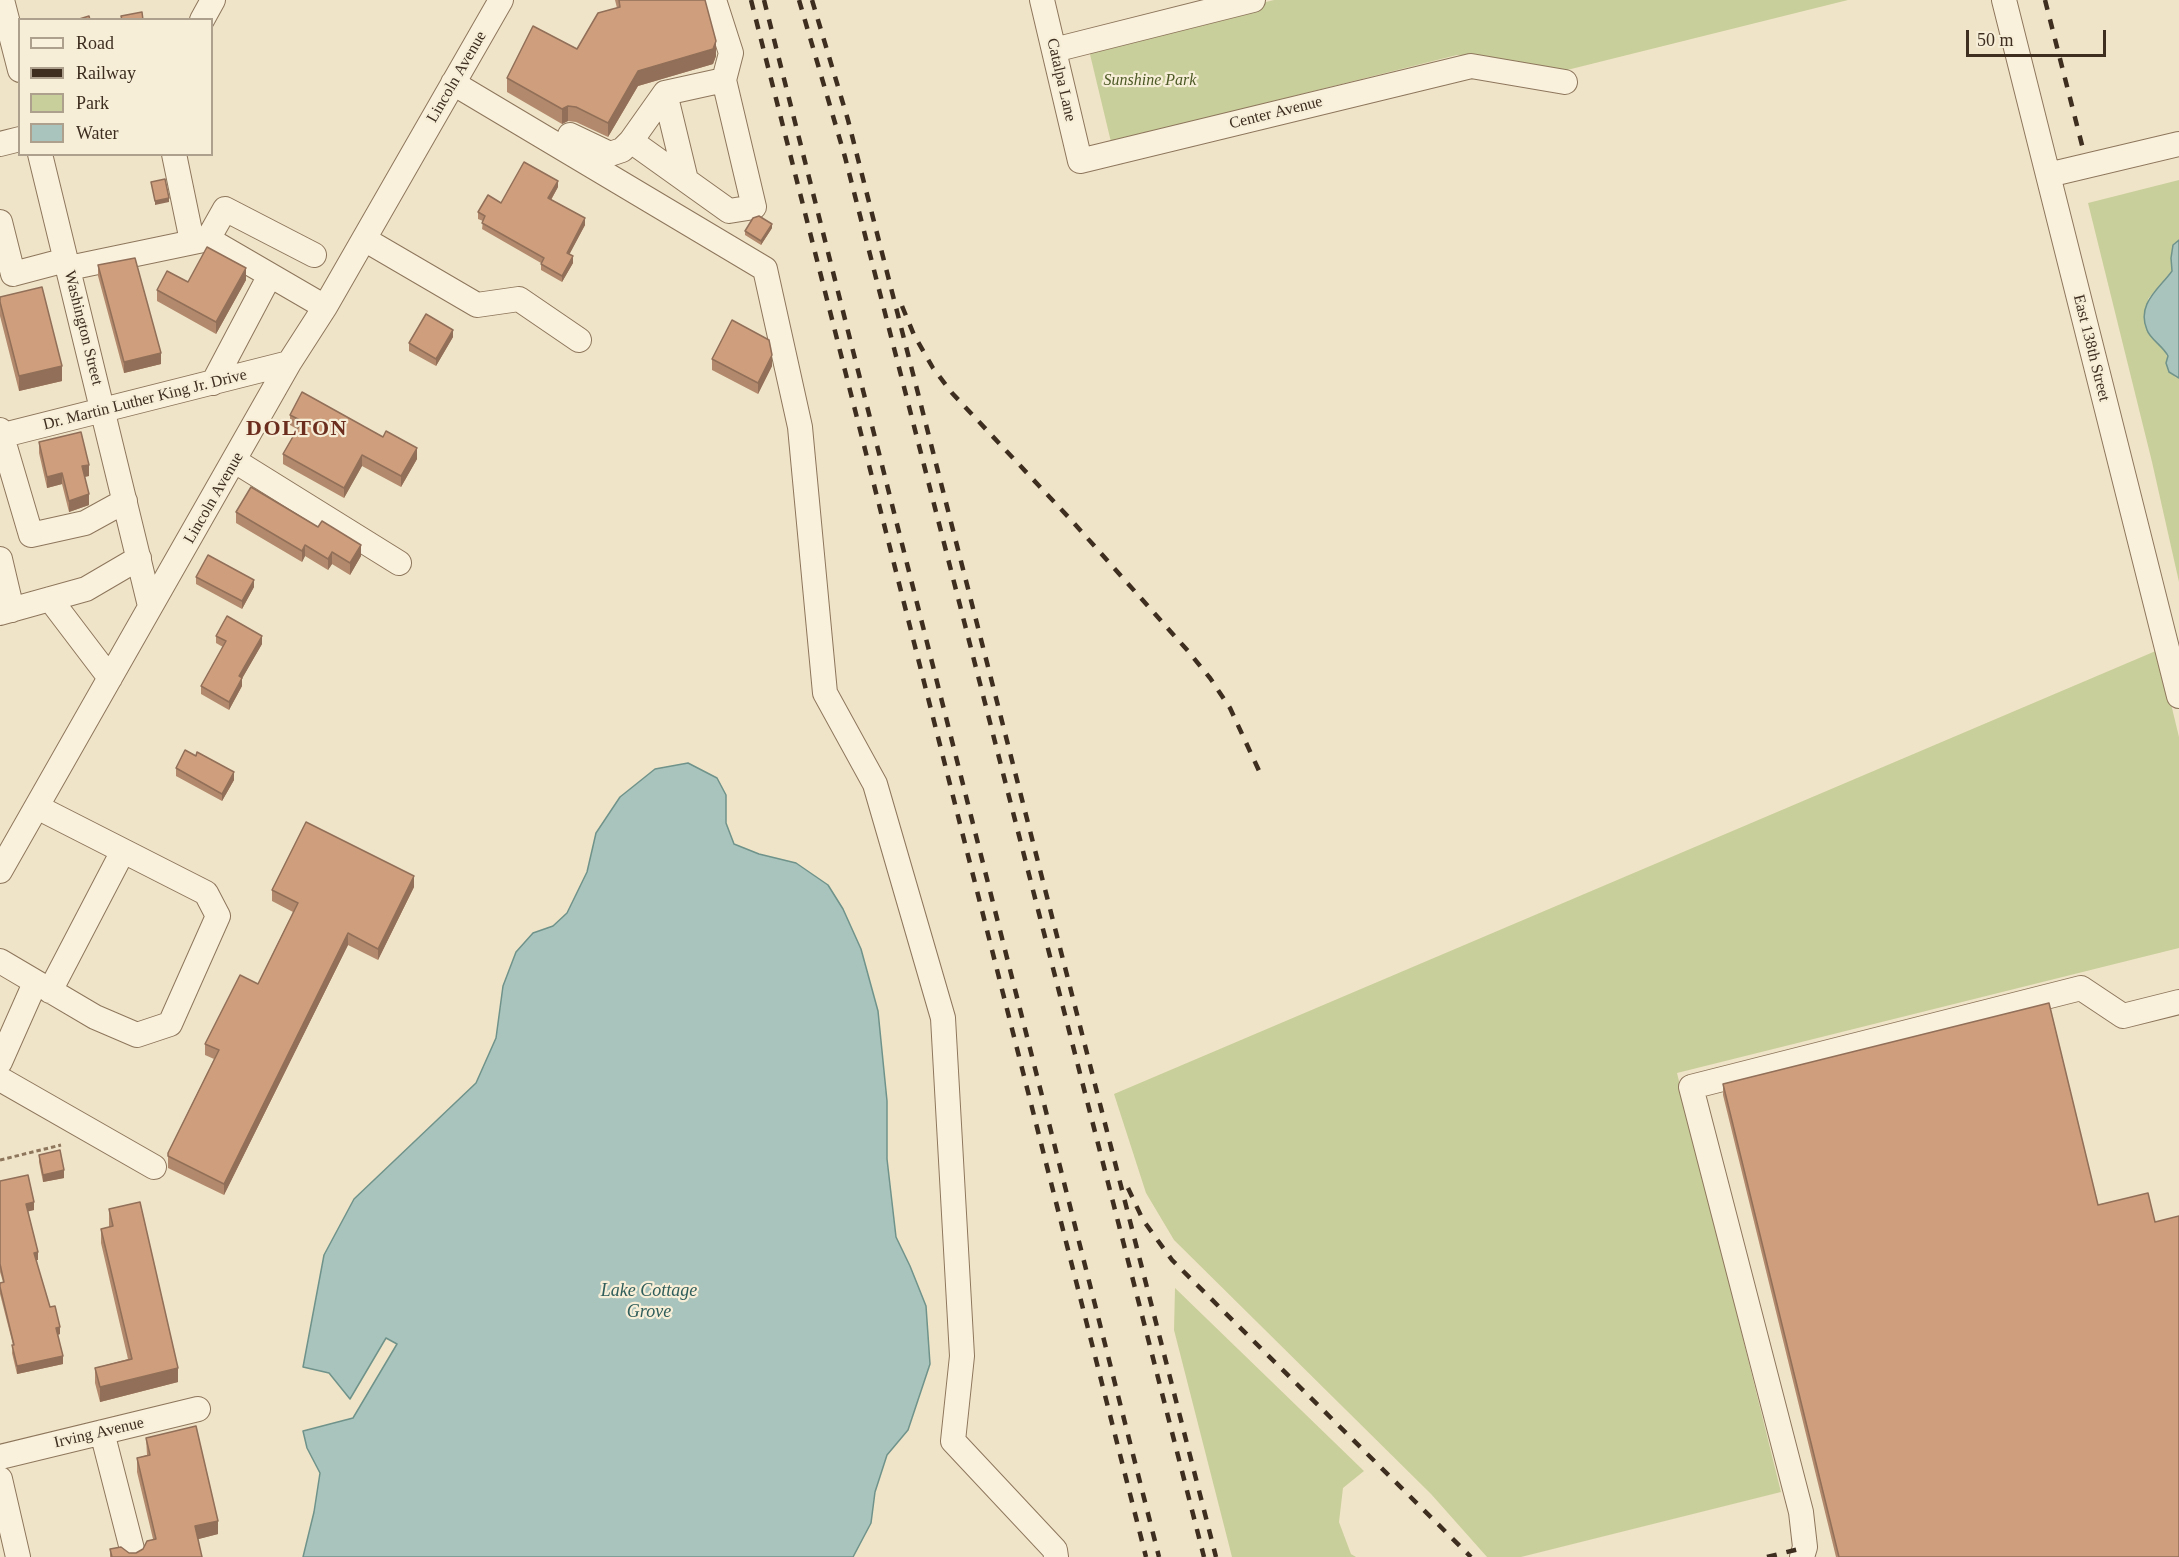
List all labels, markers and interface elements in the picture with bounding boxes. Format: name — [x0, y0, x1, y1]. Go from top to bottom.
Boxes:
legend — [18, 18, 213, 156]
scale bar — [1969, 18, 2108, 56]
street label: Lincoln Avenue — [423, 28, 491, 126]
text: 50 m — [1977, 30, 2014, 50]
text: Road — [76, 33, 114, 53]
street label: Catalpa Lane — [1042, 37, 1080, 123]
text: Railway — [76, 63, 136, 83]
park label: Sunshine Park — [1104, 71, 1196, 91]
street label: Center Avenue — [1227, 92, 1325, 134]
text: Park — [76, 93, 109, 113]
text: Water — [76, 123, 119, 143]
street label: Washington Street — [59, 269, 107, 387]
street label: East 138th Street — [2068, 293, 2114, 403]
street label: Dr. Martin Luther King Jr. Drive — [41, 365, 249, 435]
district label: DOLTON — [246, 416, 348, 442]
street label: Lincoln Avenue — [180, 449, 248, 547]
water label: Lake Cottage Grove — [601, 1280, 697, 1322]
street label: Irving Avenue — [52, 1413, 146, 1453]

